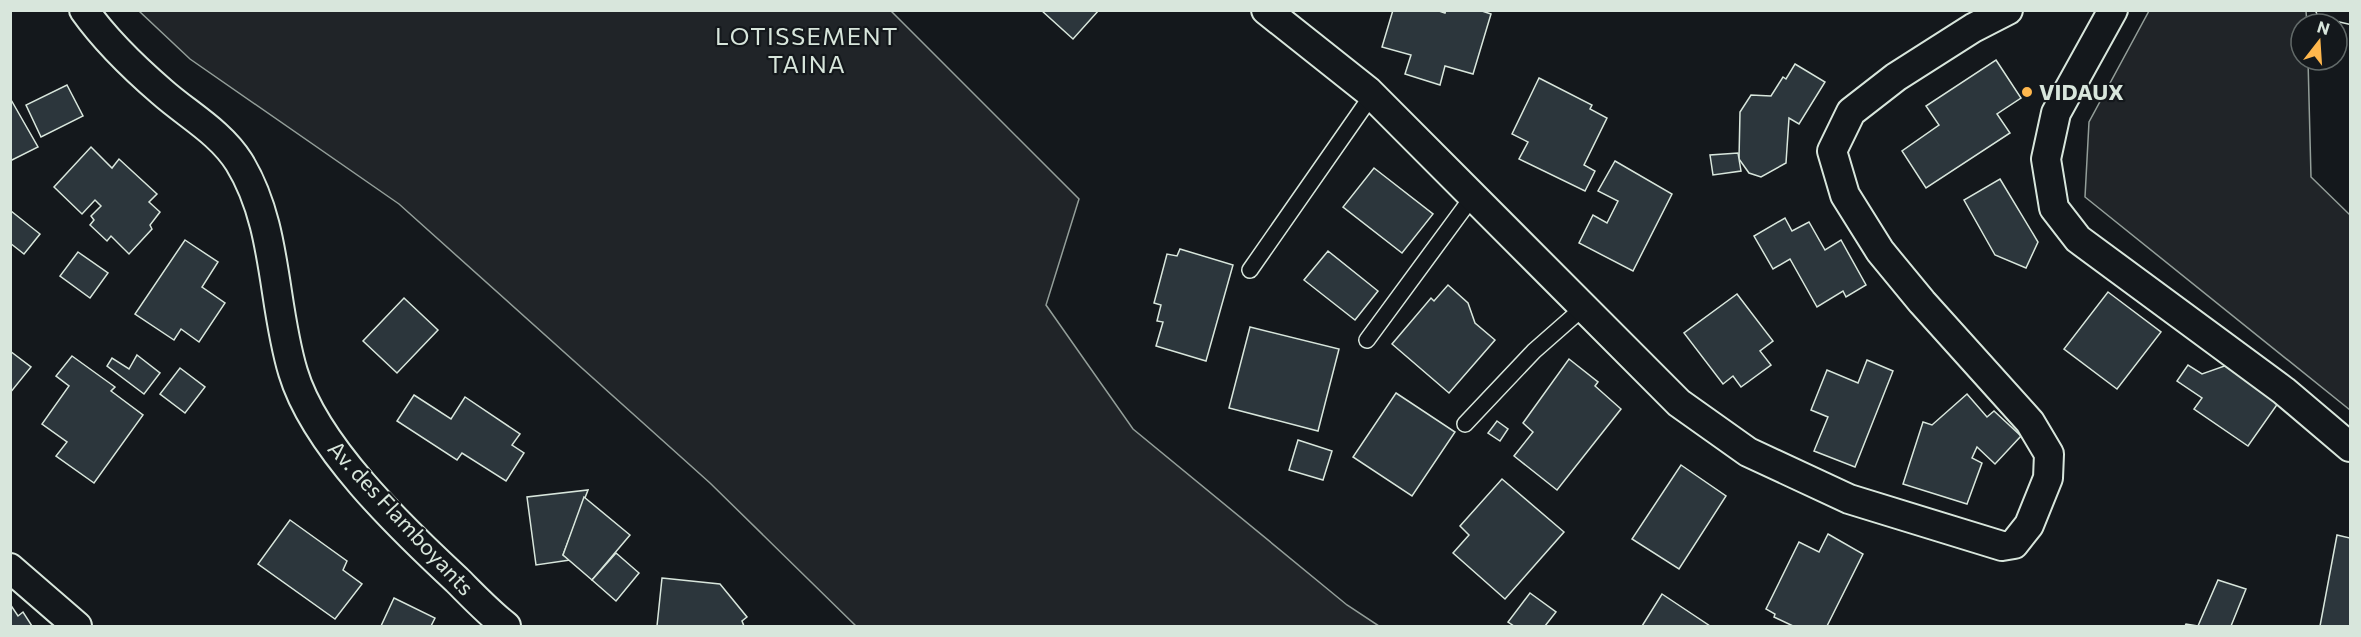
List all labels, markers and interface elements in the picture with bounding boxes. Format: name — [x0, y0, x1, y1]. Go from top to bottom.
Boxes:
north arrow — [2289, 12, 2349, 72]
text: N — [2315, 16, 2332, 38]
district label: LOTISSEMENT TAINA — [715, 21, 899, 78]
place label: VIDAUX — [2039, 78, 2124, 105]
marker: VIDAUX — [2020, 85, 2034, 99]
street label: Av. des Flamboyants — [323, 435, 480, 601]

